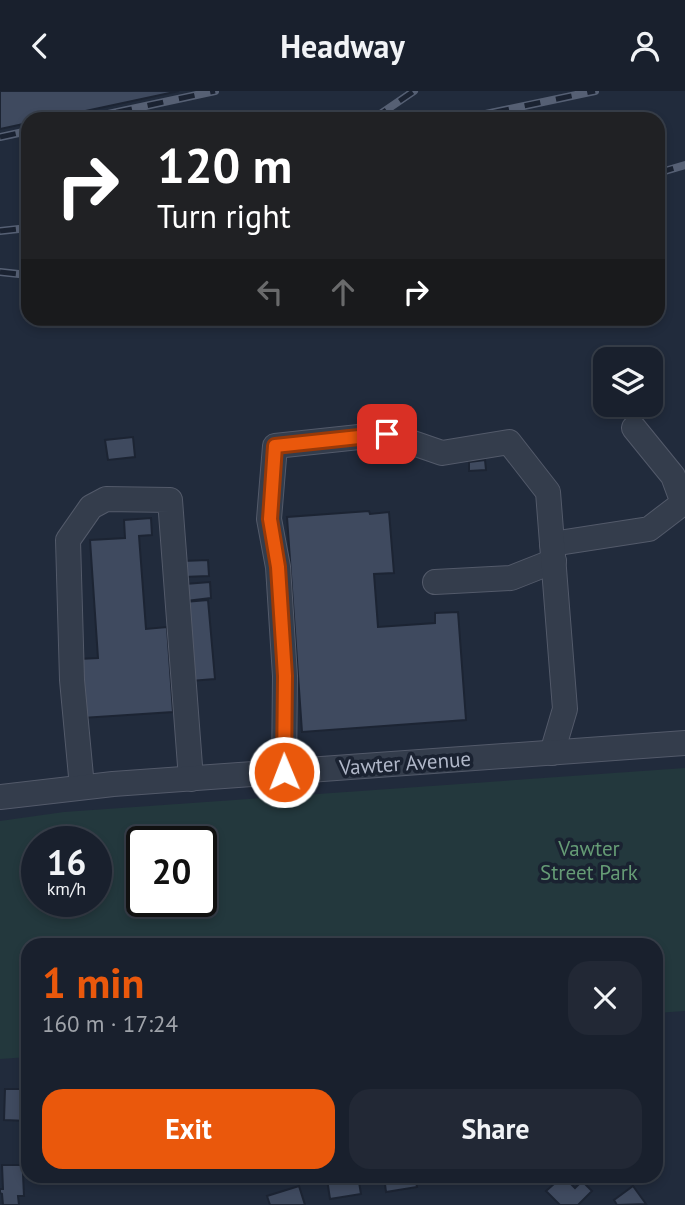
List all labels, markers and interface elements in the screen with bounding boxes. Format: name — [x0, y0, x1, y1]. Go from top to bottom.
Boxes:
text: Headway — [280, 25, 405, 67]
icon: back — [21, 27, 59, 65]
icon: person — [626, 27, 664, 65]
text: 120 m — [157, 133, 292, 197]
icon: right — [42, 140, 133, 231]
text: Turn right — [157, 195, 291, 237]
icon: left — [251, 273, 289, 311]
icon: ahead — [324, 273, 362, 311]
icon: right — [397, 273, 435, 311]
map controls — [593, 347, 663, 417]
button: layers — [593, 347, 663, 417]
pin — [357, 404, 417, 464]
icon: arrive — [368, 415, 406, 453]
position arrow — [247, 735, 321, 809]
street label: Vawter Avenue — [337, 745, 472, 781]
speed limit sign: 20 — [126, 826, 217, 917]
park label: Vawter Street Park — [540, 835, 638, 886]
text: 16 — [47, 839, 86, 885]
text: km/h — [47, 877, 86, 900]
text: 1 min — [42, 955, 144, 1010]
button: close — [568, 961, 642, 1035]
text: 160 m · 17:24 — [42, 1009, 178, 1038]
button: Exit — [42, 1089, 335, 1169]
button: Share — [349, 1089, 642, 1169]

